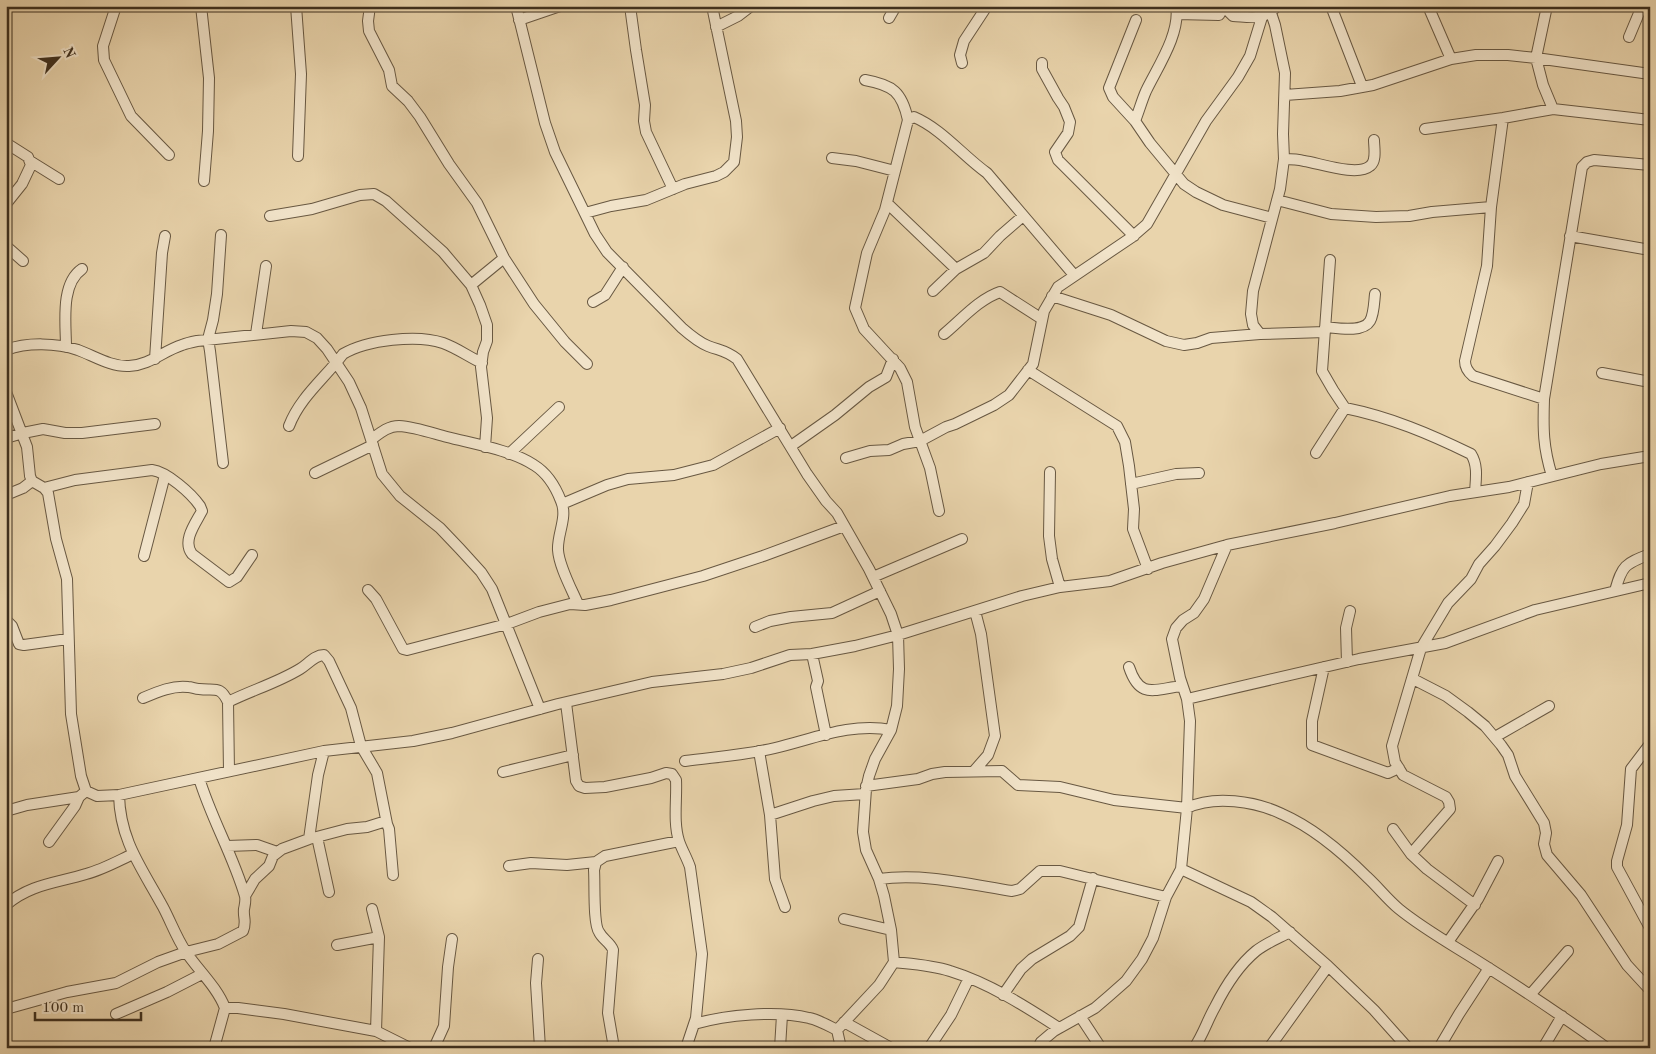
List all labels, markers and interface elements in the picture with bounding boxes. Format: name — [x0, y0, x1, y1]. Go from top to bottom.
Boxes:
north arrow — [32, 32, 82, 82]
text: N — [60, 45, 78, 61]
scale bar — [35, 989, 141, 1021]
text: 100 m — [42, 1001, 84, 1016]

